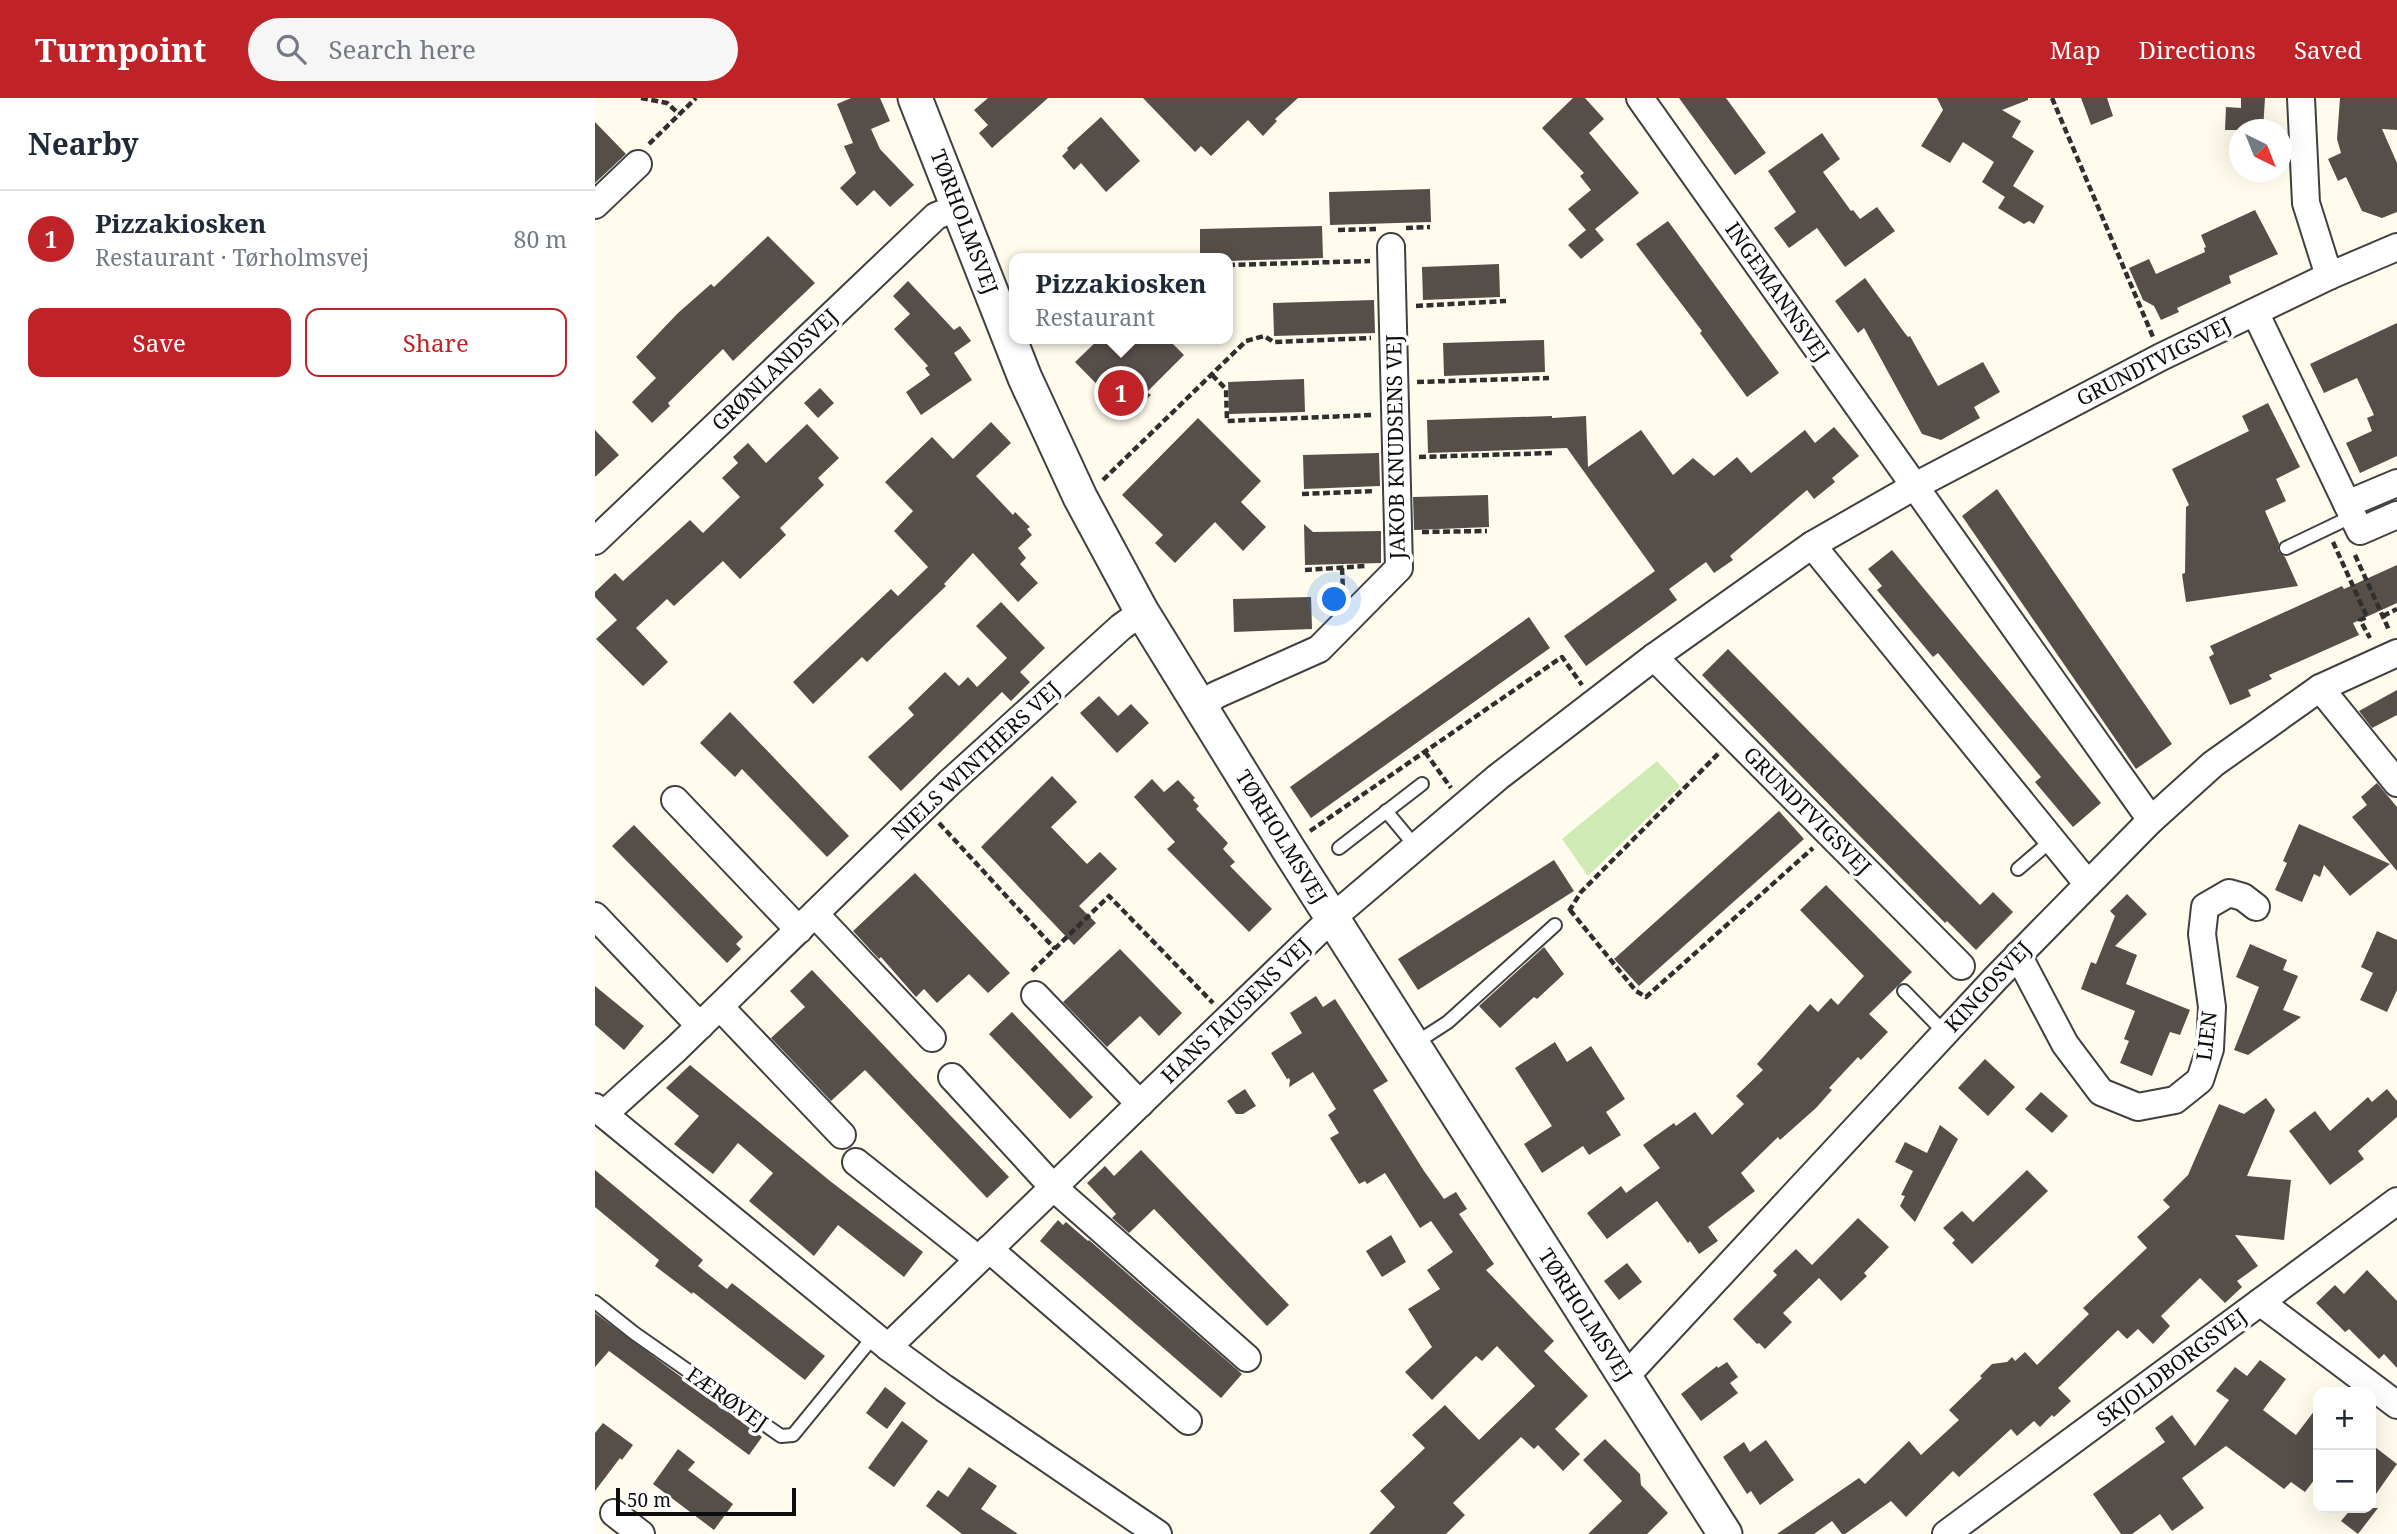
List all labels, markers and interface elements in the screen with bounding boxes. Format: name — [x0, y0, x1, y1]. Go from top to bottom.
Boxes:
search box — [248, 18, 738, 81]
text: Turnpoint — [35, 27, 206, 72]
icon: search — [272, 30, 310, 68]
text: Search here — [328, 31, 476, 67]
text: Map — [2050, 33, 2101, 66]
text: Directions — [2139, 33, 2256, 66]
text: Saved — [2294, 33, 2362, 66]
north arrow — [2229, 119, 2292, 182]
text: Nearby — [28, 123, 139, 164]
street label: TØRHOLMSVEJ — [925, 145, 1005, 298]
text: Pizzakiosken — [95, 205, 266, 241]
street label: INGEMANNSVEJ — [1719, 216, 1836, 367]
text: 1 — [45, 223, 58, 255]
text: 80 m — [514, 223, 567, 255]
text: Restaurant · Tørholmsvej — [95, 241, 369, 273]
popup — [1009, 253, 1233, 344]
text: Pizzakiosken — [1035, 265, 1207, 301]
text: Restaurant — [1035, 301, 1155, 333]
street label: GRØNLANDSVEJ — [705, 302, 843, 437]
button: Save — [28, 308, 291, 377]
button: Share — [305, 308, 567, 377]
street label: GRUNDTVIGSVEJ — [2071, 310, 2236, 412]
street label: JAKOB KNUDSENS VEJ — [1379, 335, 1411, 561]
pin: 1 — [1098, 367, 1144, 419]
your location — [1317, 582, 1351, 616]
street label: NIELS WINTHERS VEJ — [885, 675, 1066, 846]
street label: GRUNDTVIGSVEJ — [1738, 740, 1878, 880]
street label: TØRHOLMSVEJ — [1230, 764, 1334, 909]
street label: HANS TAUSENS VEJ — [1155, 932, 1316, 1089]
street label: KINGOSVEJ — [1938, 935, 2037, 1038]
street label: LIEN — [2189, 1009, 2223, 1062]
street label: TØRHOLMSVEJ — [1533, 1243, 1639, 1386]
street label: SKJOLDBORGSVEJ — [2091, 1302, 2252, 1433]
street label: FÆRØVEJ — [681, 1360, 774, 1436]
map controls — [2313, 1387, 2376, 1513]
button: + — [2313, 1387, 2376, 1450]
button: − — [2313, 1450, 2376, 1513]
scale bar — [616, 1485, 796, 1517]
text: 50 m — [627, 1487, 671, 1513]

